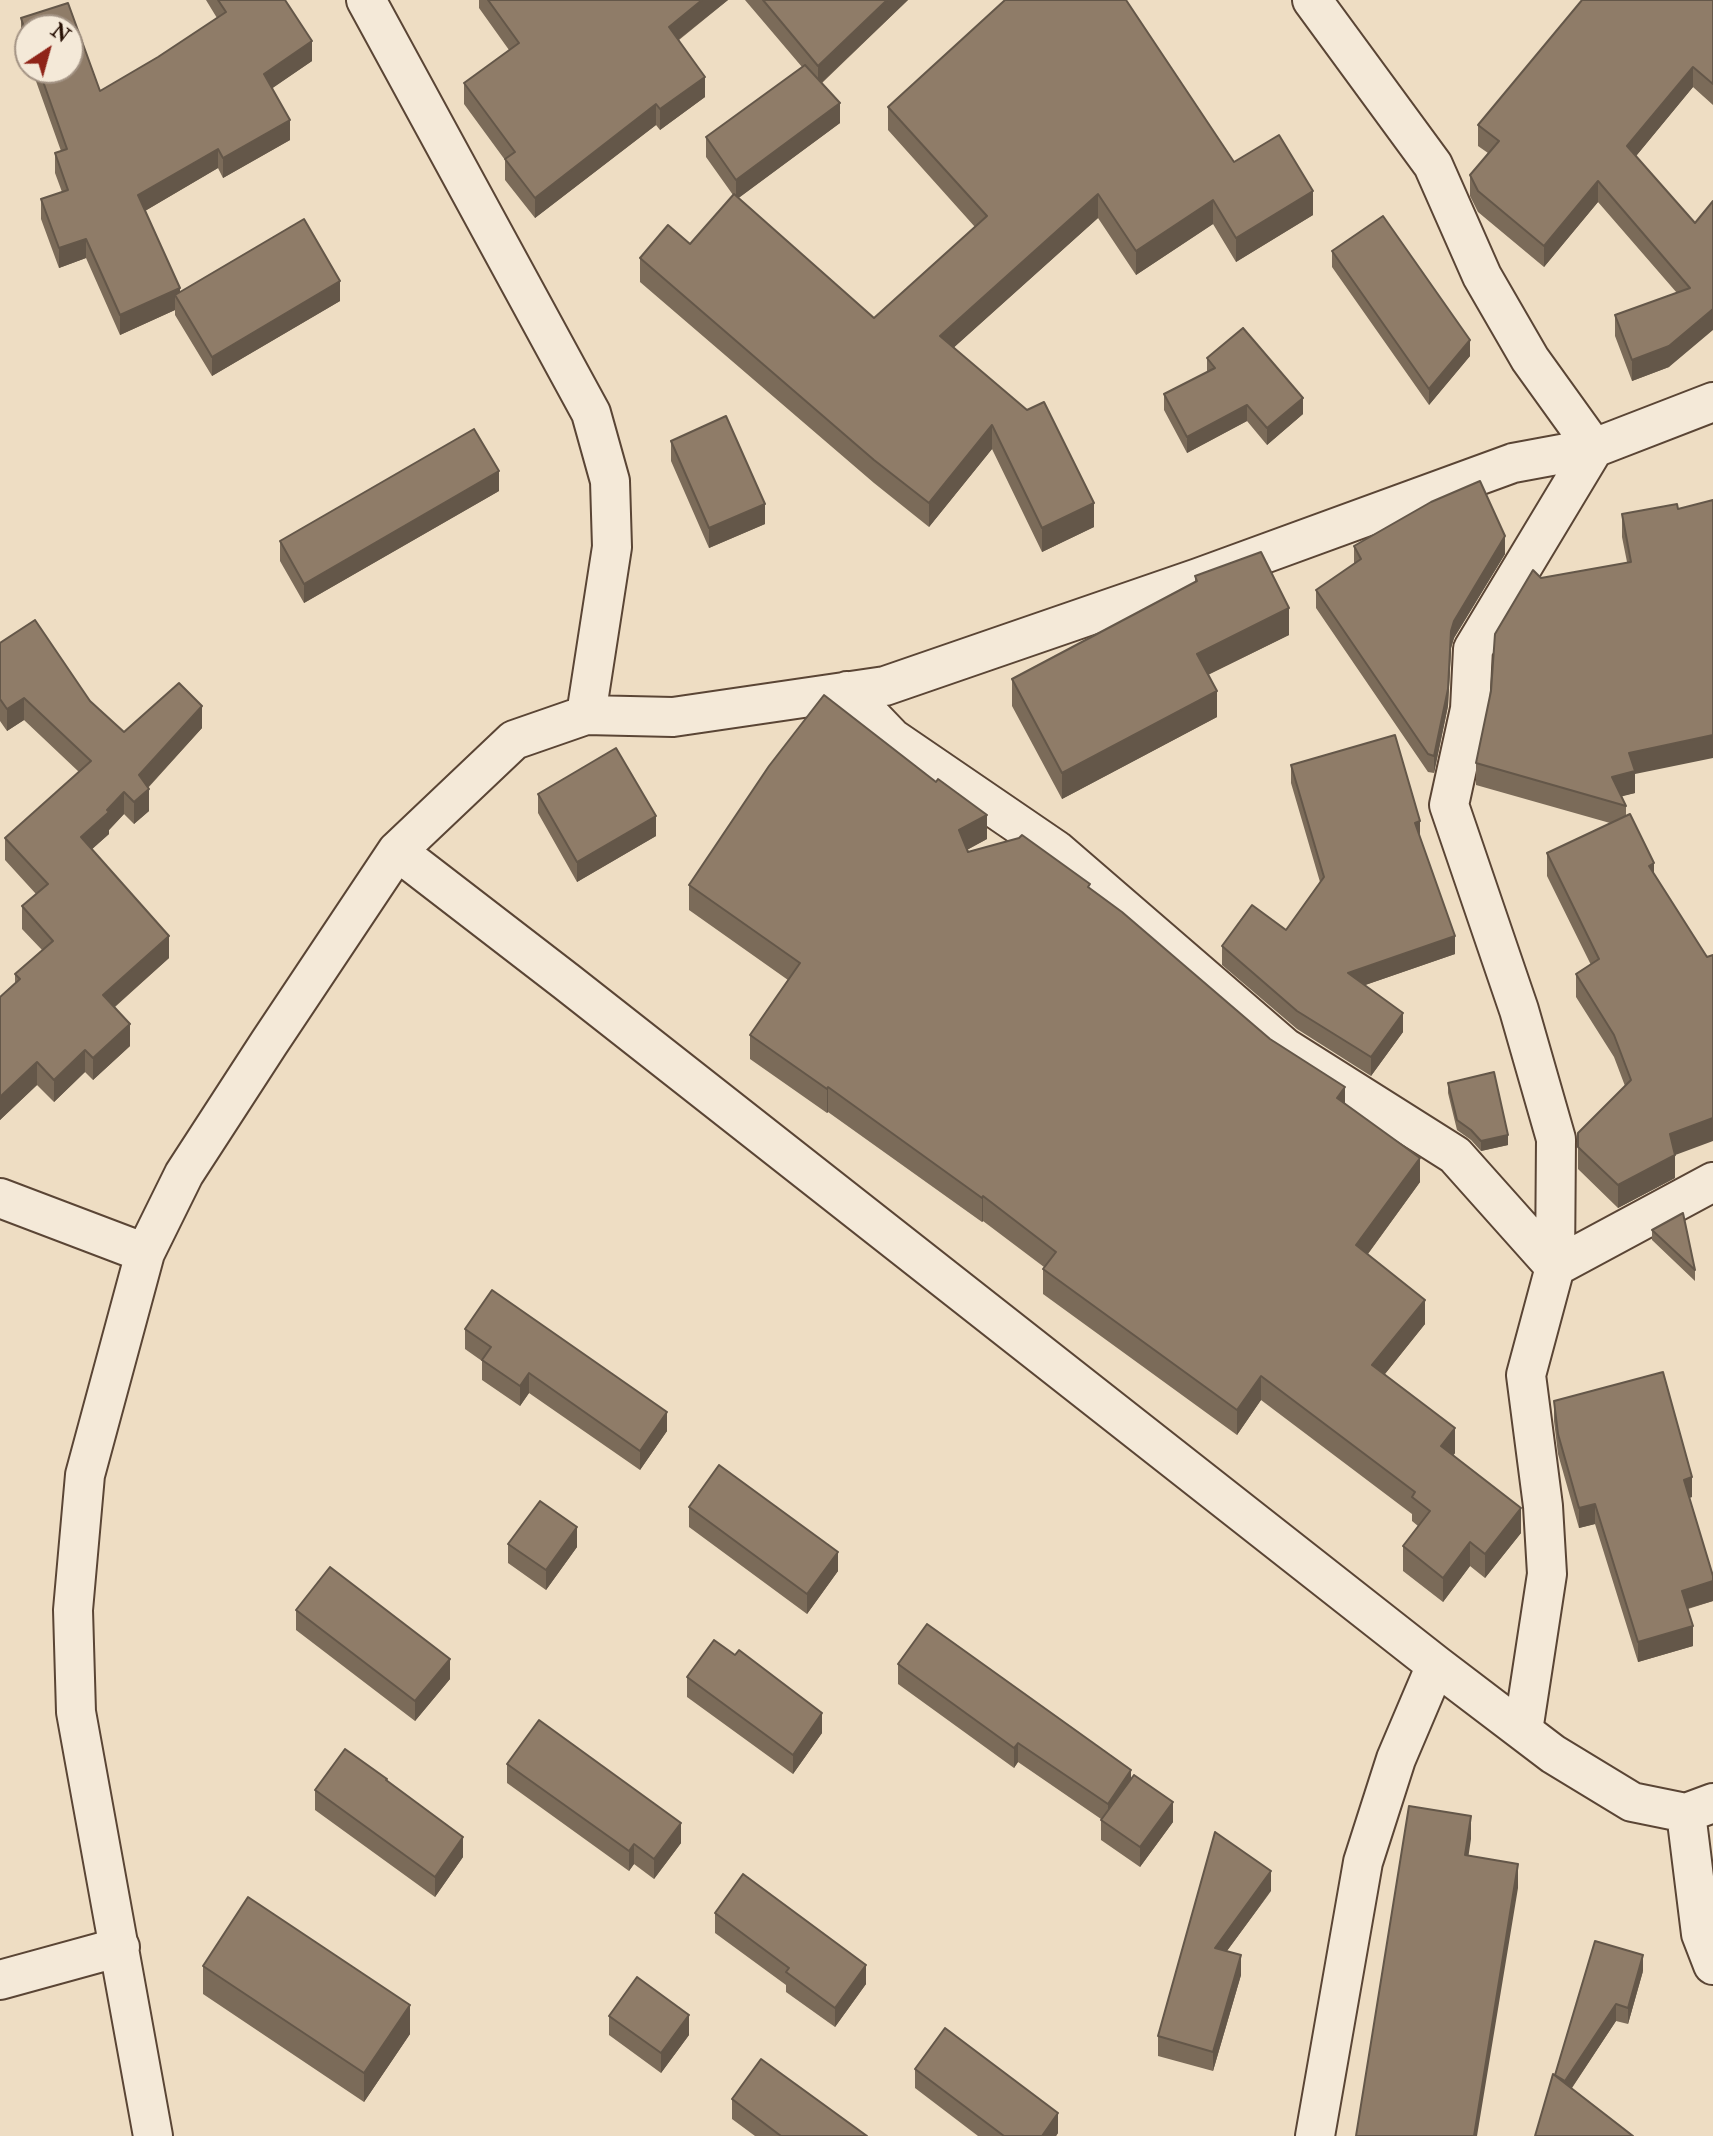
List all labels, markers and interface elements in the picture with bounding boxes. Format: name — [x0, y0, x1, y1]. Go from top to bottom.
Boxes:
north arrow — [14, 14, 84, 84]
text: N — [46, 19, 74, 48]

